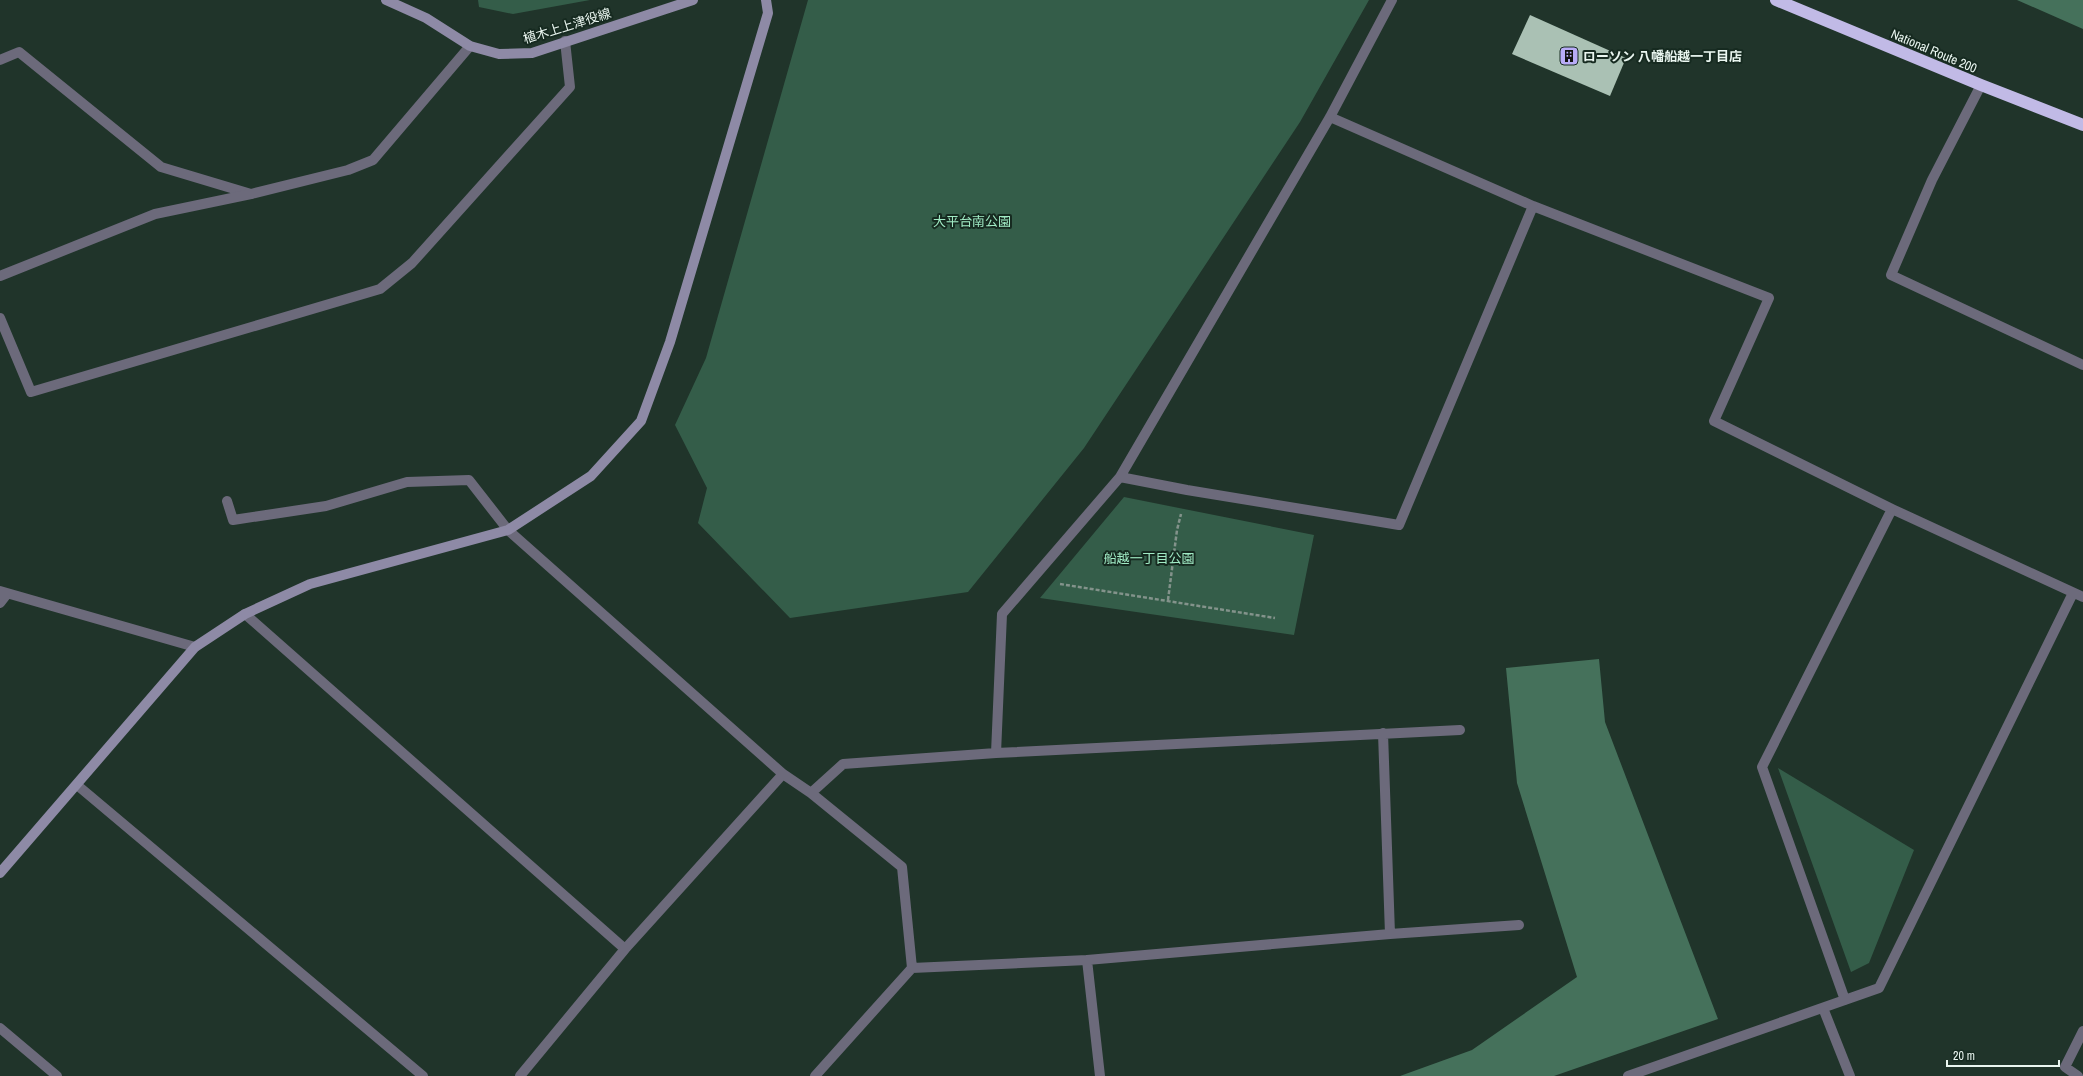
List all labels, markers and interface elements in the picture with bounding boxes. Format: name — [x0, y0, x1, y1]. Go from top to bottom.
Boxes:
street label: 植木上上津役線 — [521, 5, 613, 47]
street label: National Route 200 — [1888, 25, 1980, 77]
building icon: ローソン 八幡船越一丁目店 — [1558, 45, 1580, 67]
place label: ローソン 八幡船越一丁目店 — [1583, 48, 1742, 65]
park label: 大平台南公園 — [933, 213, 1011, 230]
park label: 船越一丁目公園 — [1103, 550, 1195, 567]
scale bar — [1947, 1042, 2059, 1068]
text: 20 m — [1953, 1048, 1975, 1064]

